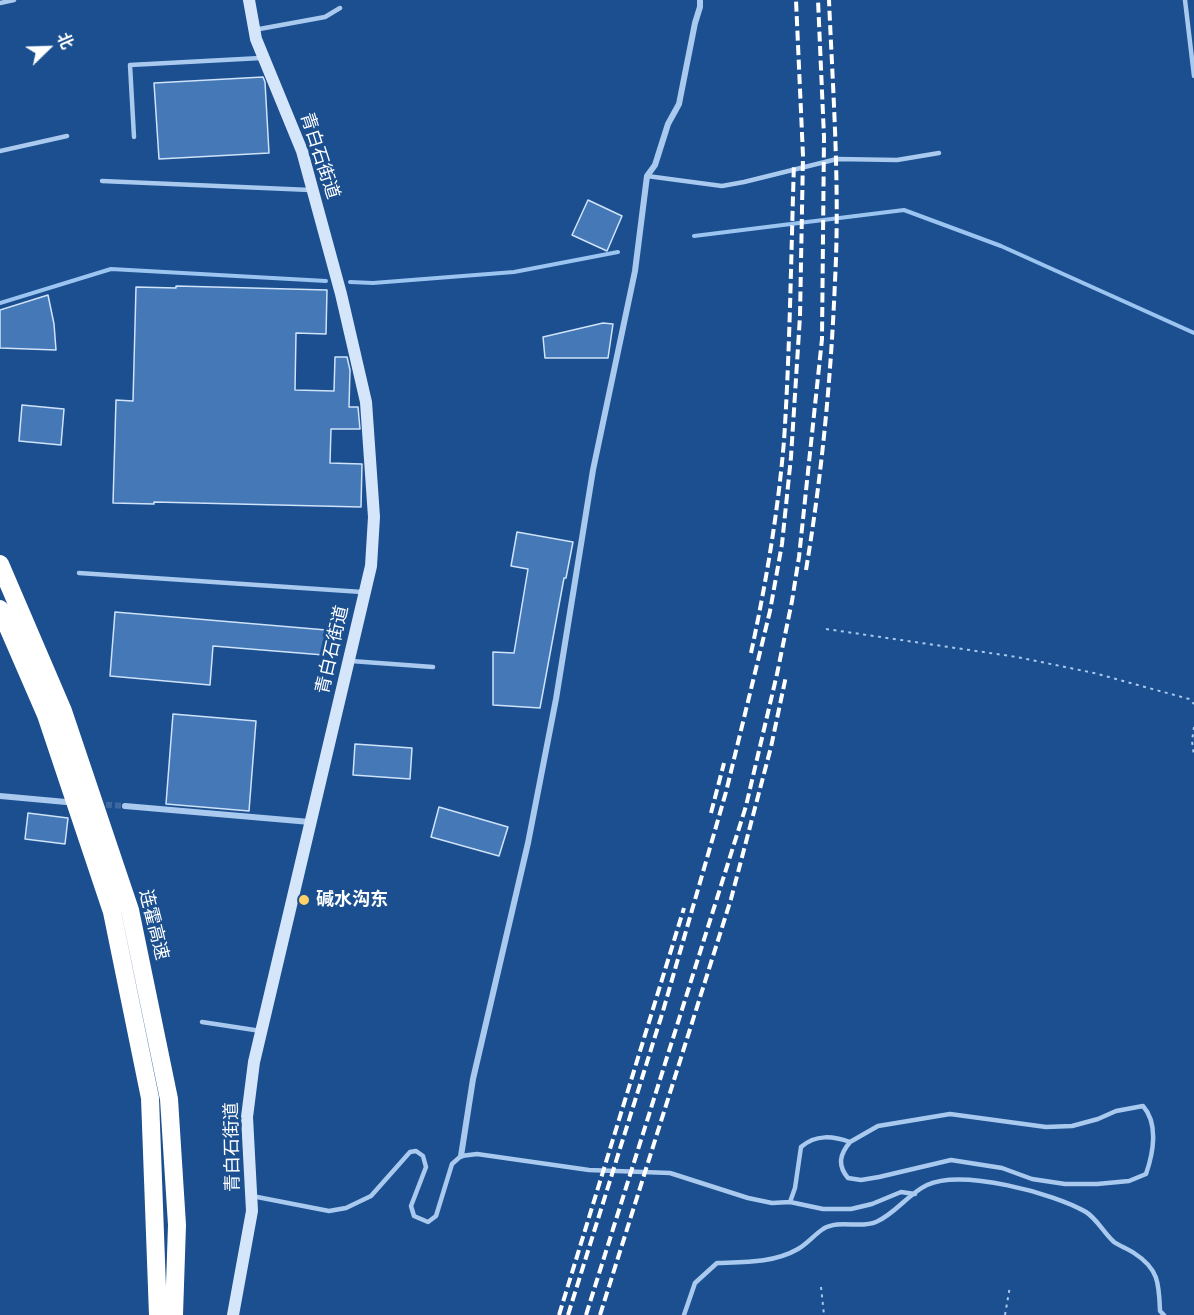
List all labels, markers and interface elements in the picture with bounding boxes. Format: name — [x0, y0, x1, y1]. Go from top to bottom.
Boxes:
north arrow — [18, 18, 78, 78]
text: 北 — [53, 30, 77, 52]
street label: 青白石街道 — [295, 110, 343, 202]
street label: 青白石街道 — [312, 604, 354, 696]
street label: 连霍高速 — [134, 887, 172, 963]
place label: 碱水沟东 — [316, 889, 388, 911]
marker: 碱水沟东 — [297, 893, 311, 907]
street label: 青白石街道 — [221, 1102, 245, 1192]

